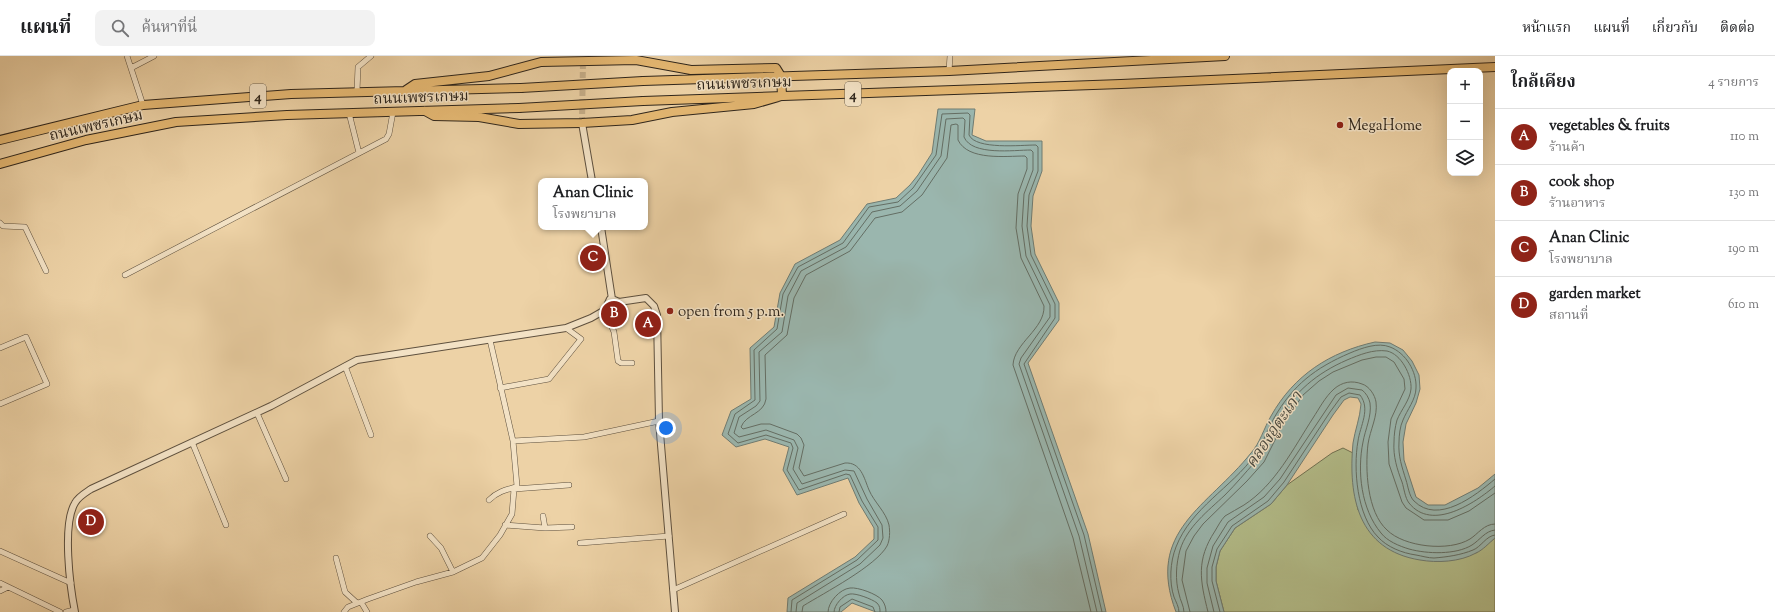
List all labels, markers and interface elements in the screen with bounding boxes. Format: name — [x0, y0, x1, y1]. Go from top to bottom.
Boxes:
search box — [95, 10, 375, 46]
text: แผนที่ — [20, 15, 71, 42]
icon: search — [109, 17, 131, 39]
text: ค้นหาที่นี่ — [141, 18, 197, 39]
text: หน้าแรก — [1522, 19, 1571, 39]
text: แผนที่ — [1593, 19, 1630, 39]
text: เกี่ยวกับ — [1652, 19, 1698, 39]
text: ติดต่อ — [1720, 19, 1755, 39]
map controls — [1447, 68, 1483, 176]
button: + — [1447, 68, 1483, 104]
text: ใกล้เคียง — [1511, 71, 1576, 95]
street label: ถนนเพชรเกษม — [696, 72, 792, 97]
text: 4 รายการ — [1708, 74, 1759, 92]
road number: 4 — [845, 82, 861, 106]
road number: 4 — [250, 84, 266, 108]
street label: ถนนเพชรเกษม — [373, 86, 469, 111]
button: − — [1447, 104, 1483, 140]
street label: ถนนเพชรเกษม — [47, 105, 145, 147]
place label: MegaHome — [1348, 116, 1422, 137]
text: vegetables & fruits — [1549, 116, 1670, 137]
marker: MegaHome — [1335, 120, 1345, 130]
text: A — [1519, 128, 1529, 146]
text: 110 m — [1730, 128, 1759, 146]
text: ร้านค้า — [1549, 139, 1585, 157]
button: layers — [1447, 140, 1483, 176]
text: cook shop — [1549, 172, 1614, 193]
popup — [538, 178, 648, 230]
text: Anan Clinic — [553, 183, 633, 204]
text: B — [1520, 184, 1528, 202]
text: 130 m — [1729, 184, 1759, 202]
text: ร้านอาหาร — [1549, 195, 1605, 213]
text: โรงพยาบาล — [553, 206, 617, 224]
text: Anan Clinic — [1549, 228, 1629, 249]
text: C — [1519, 240, 1529, 258]
text: 190 m — [1728, 240, 1759, 258]
pin: C — [580, 243, 606, 273]
text: โรงพยาบาล — [1549, 251, 1613, 269]
text: garden market — [1549, 284, 1641, 305]
text: D — [1519, 296, 1529, 314]
text: 610 m — [1728, 296, 1759, 314]
pin: B — [601, 299, 627, 329]
place label: open from 5 p.m. — [678, 302, 784, 323]
marker: open from 5 p.m. — [665, 306, 675, 316]
text: สถานที่ — [1549, 307, 1588, 325]
pin: A — [635, 309, 661, 339]
water label: คลองอู่ตะเภา — [1241, 387, 1310, 473]
your location — [656, 418, 676, 438]
pin: D — [78, 507, 104, 537]

